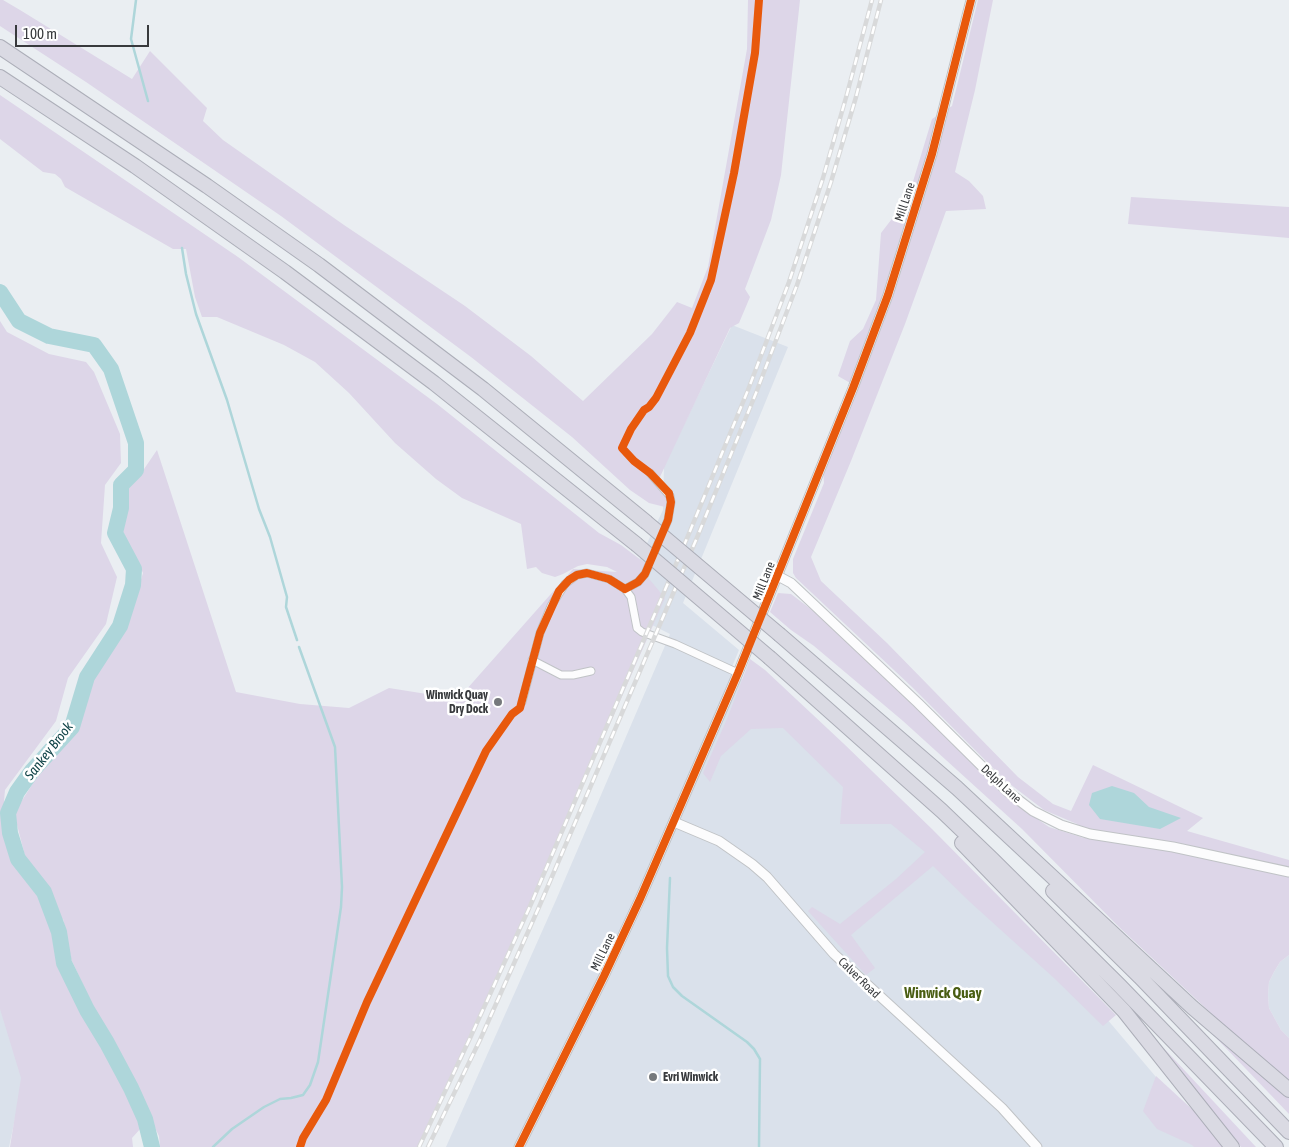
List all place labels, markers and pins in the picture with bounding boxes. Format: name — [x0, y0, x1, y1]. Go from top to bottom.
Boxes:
place label: Winwick Quay Dry Dock — [426, 688, 488, 716]
marker: Winwick Quay Dry Dock — [492, 696, 504, 708]
place label: Evri Winwick — [663, 1070, 718, 1084]
marker: Evri Winwick — [647, 1071, 659, 1083]

